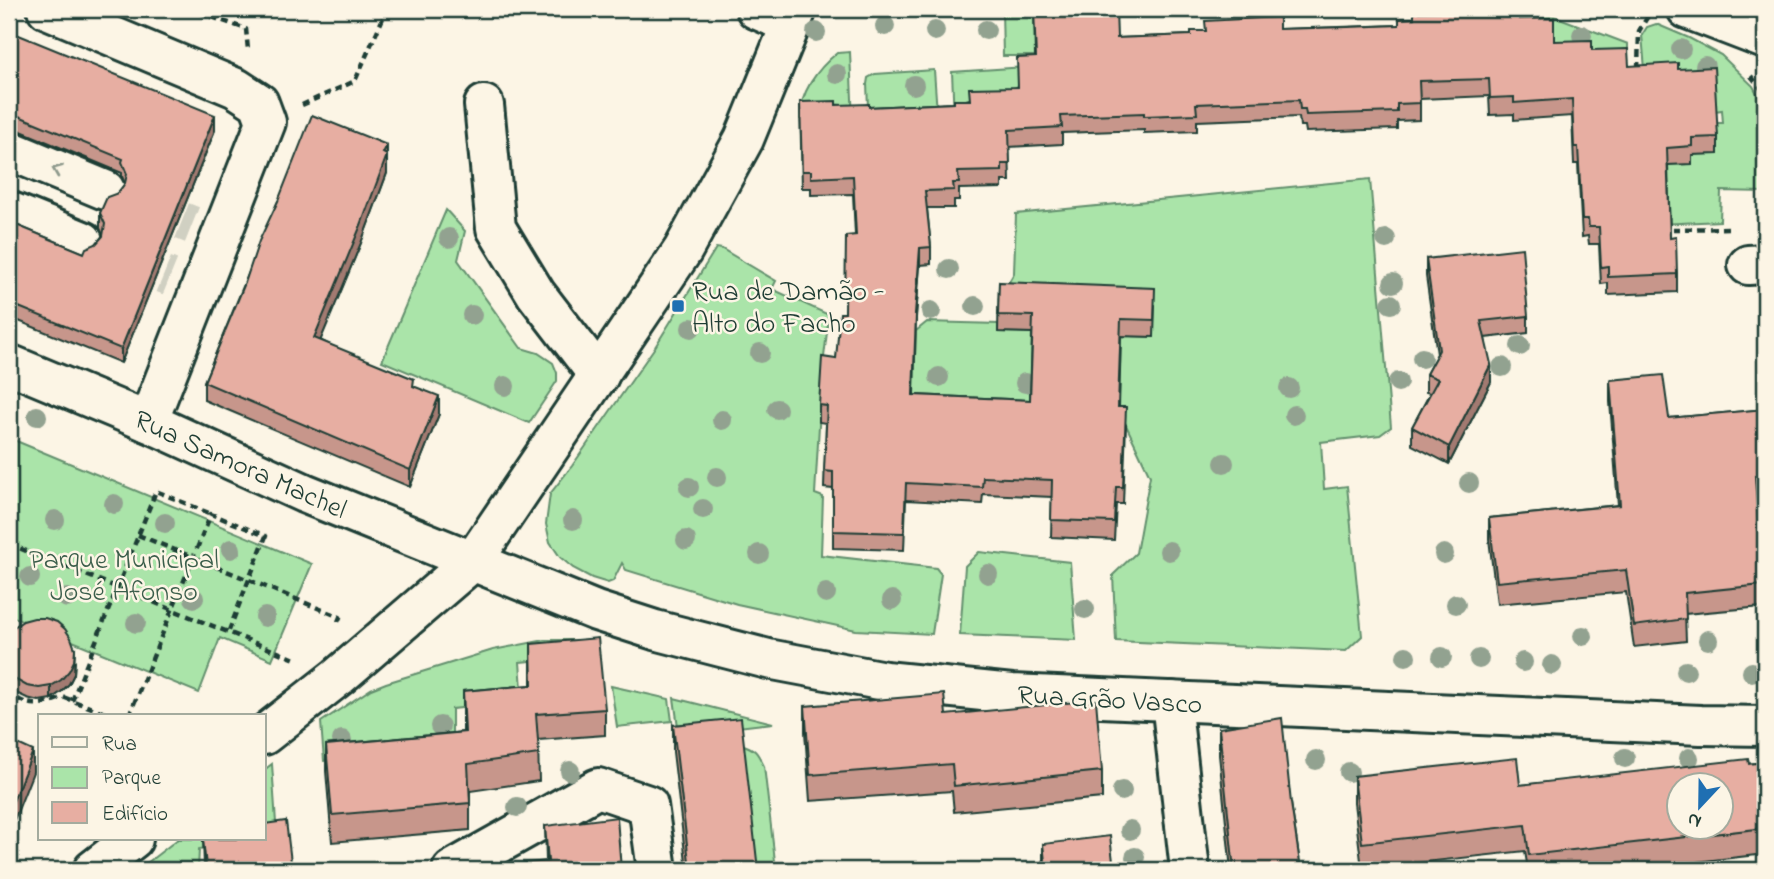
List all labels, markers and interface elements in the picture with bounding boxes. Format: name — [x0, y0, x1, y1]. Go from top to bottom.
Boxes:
one-way arrow — [52, 165, 64, 179]
place label: Rua de Damão - Alto do Facho — [692, 273, 884, 346]
marker: Rua de Damão - Alto do Facho — [670, 298, 686, 314]
street label: Rua Samora Machel — [127, 401, 352, 531]
park label: Parque Municipal José Afonso — [29, 541, 219, 614]
street label: Rua Grão Vasco — [1016, 676, 1203, 727]
legend — [38, 714, 266, 840]
text: Rua — [102, 730, 137, 760]
text: Parque — [102, 764, 161, 794]
north arrow — [1666, 770, 1736, 840]
text: Edifício — [102, 800, 168, 830]
text: N — [1683, 804, 1706, 834]

